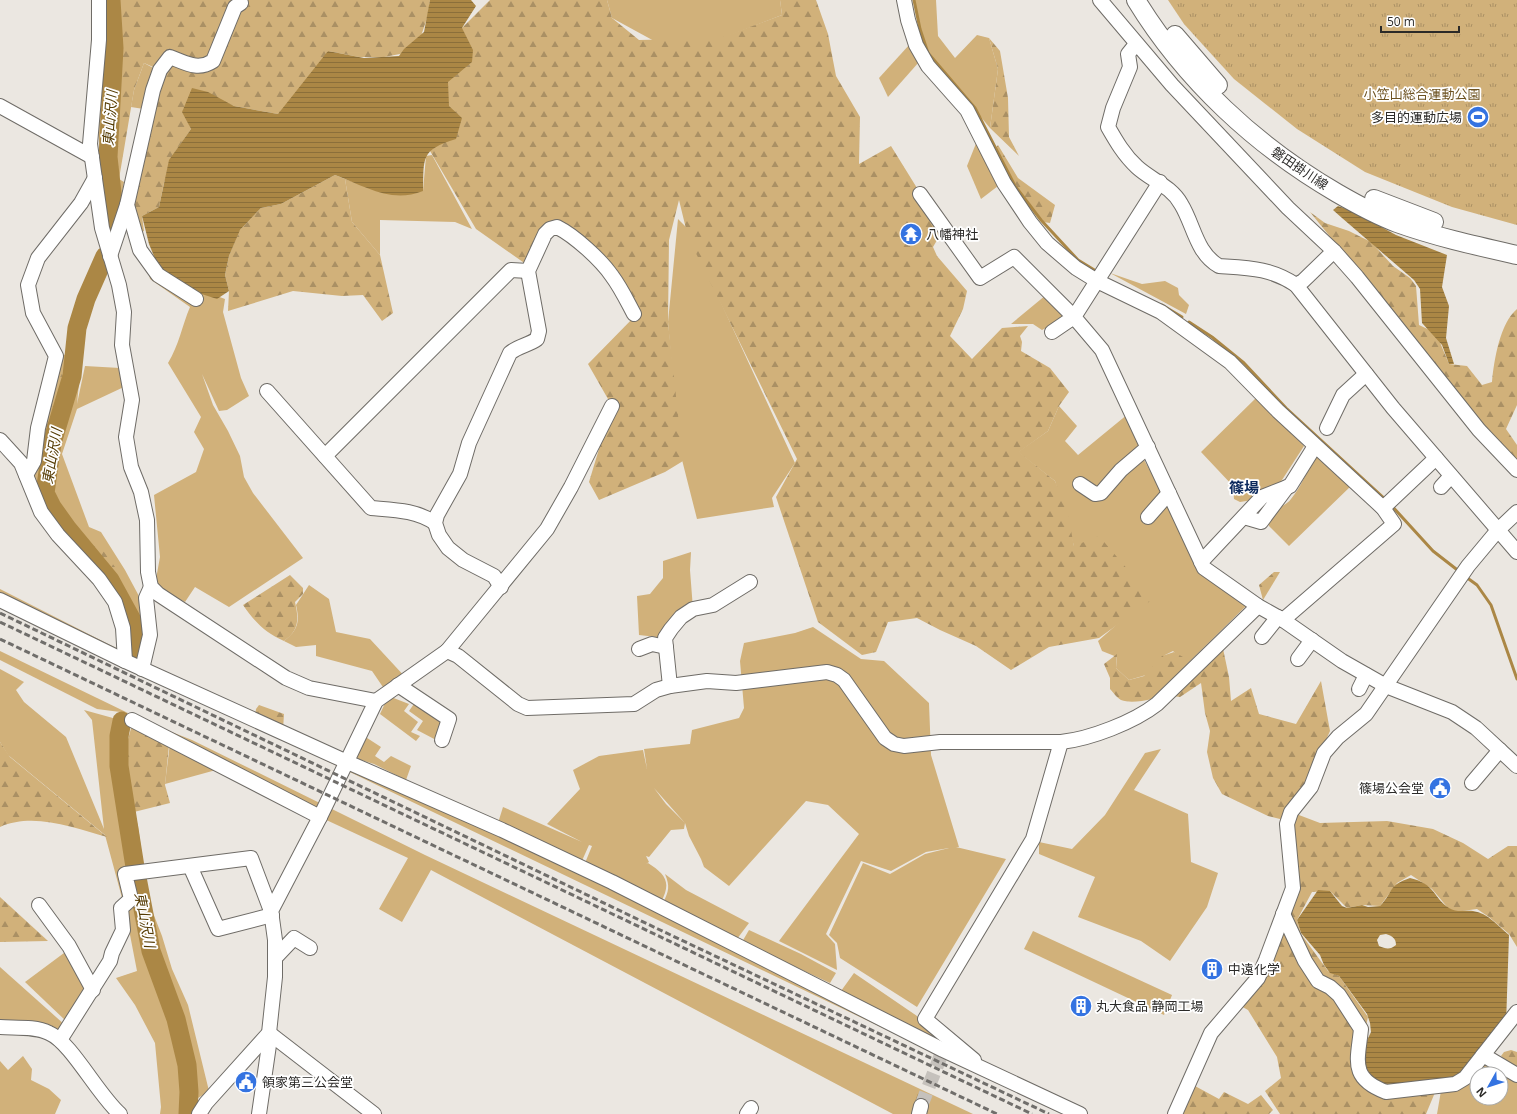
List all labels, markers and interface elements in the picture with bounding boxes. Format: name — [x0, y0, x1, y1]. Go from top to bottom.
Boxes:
scale bar — [1381, 8, 1459, 34]
text: 50 m — [1387, 13, 1415, 30]
park label: 小笠山総合運動公園 — [1363, 85, 1481, 103]
water label: 東山沢川 — [98, 87, 121, 147]
sports icon: 多目的運動広場 — [1465, 104, 1491, 130]
place label: 多目的運動広場 — [1371, 108, 1462, 126]
street label: 磐田掛川線 — [1268, 142, 1332, 194]
temple icon: 八幡神社 — [898, 221, 924, 247]
place label: 八幡神社 — [926, 225, 978, 243]
water label: 東山沢川 — [37, 425, 66, 485]
district label: 篠場 — [1229, 477, 1259, 497]
public building icon: 篠場公会堂 — [1427, 775, 1453, 801]
place label: 篠場公会堂 — [1359, 779, 1424, 797]
water label: 東山沢川 — [131, 891, 161, 951]
building icon: 中遠化学 — [1199, 956, 1225, 982]
place label: 中遠化学 — [1228, 960, 1280, 978]
building icon: 丸大食品 静岡工場 — [1068, 993, 1094, 1019]
place label: 丸大食品 静岡工場 — [1096, 997, 1203, 1015]
north arrow — [1469, 1066, 1509, 1106]
public building icon: 領家第三公会堂 — [233, 1069, 259, 1095]
place label: 領家第三公会堂 — [262, 1073, 353, 1091]
text: N — [1472, 1084, 1489, 1101]

